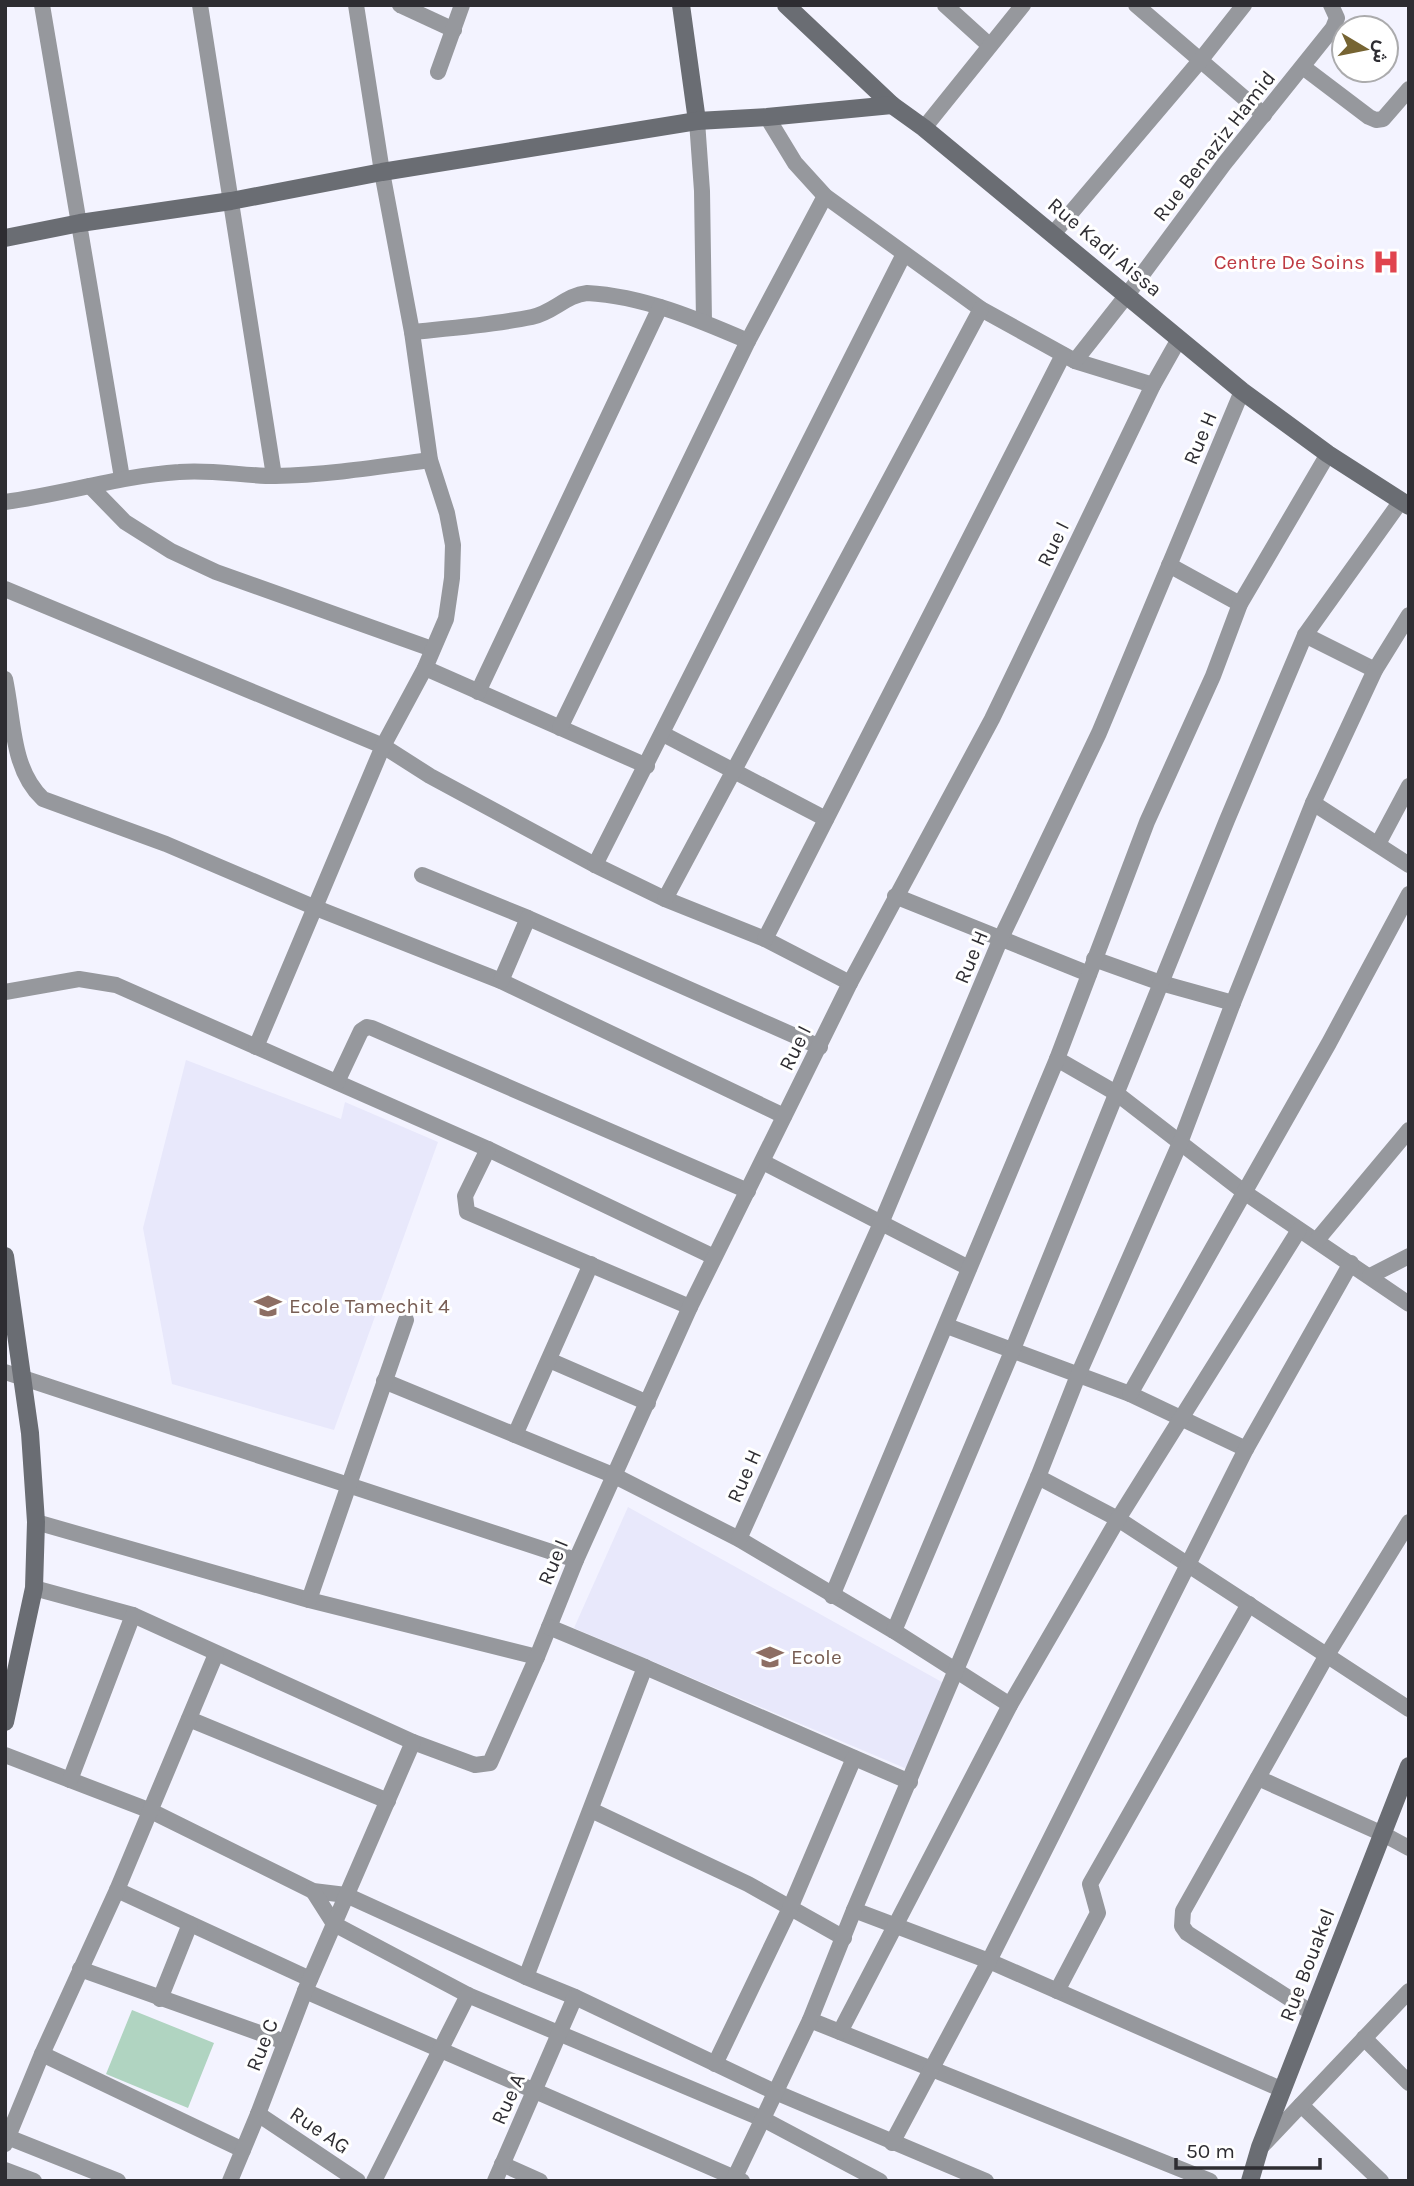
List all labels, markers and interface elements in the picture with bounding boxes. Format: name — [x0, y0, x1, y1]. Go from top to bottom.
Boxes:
north arrow — [1330, 14, 1400, 84]
text: ش — [1368, 39, 1394, 65]
street label: Rue Benaziz Hamid — [1148, 66, 1280, 226]
street label: Rue Kadi Aissa — [1043, 192, 1167, 302]
hospital icon: Centre De Soins — [1371, 247, 1401, 277]
place label: Centre De Soins — [1214, 250, 1365, 274]
street label: Rue H — [1178, 408, 1222, 468]
street label: Rue I — [1032, 518, 1074, 570]
street label: Rue H — [949, 927, 993, 987]
street label: Rue I — [774, 1022, 816, 1074]
school or university icon: Ecole Tamechit 4 — [253, 1291, 283, 1321]
place label: Ecole Tamechit 4 — [289, 1294, 450, 1318]
street label: Rue H — [722, 1446, 766, 1506]
street label: Rue I — [533, 1536, 573, 1588]
school or university icon: Ecole — [755, 1642, 785, 1672]
place label: Ecole — [791, 1645, 842, 1669]
street label: Rue Bouakel — [1275, 1905, 1339, 2025]
street label: Rue C — [241, 2015, 283, 2075]
street label: Rue A — [486, 2070, 530, 2128]
street label: Rue AG — [286, 2101, 354, 2159]
scale bar — [1176, 2126, 1320, 2170]
text: 50 m — [1186, 2139, 1235, 2163]

